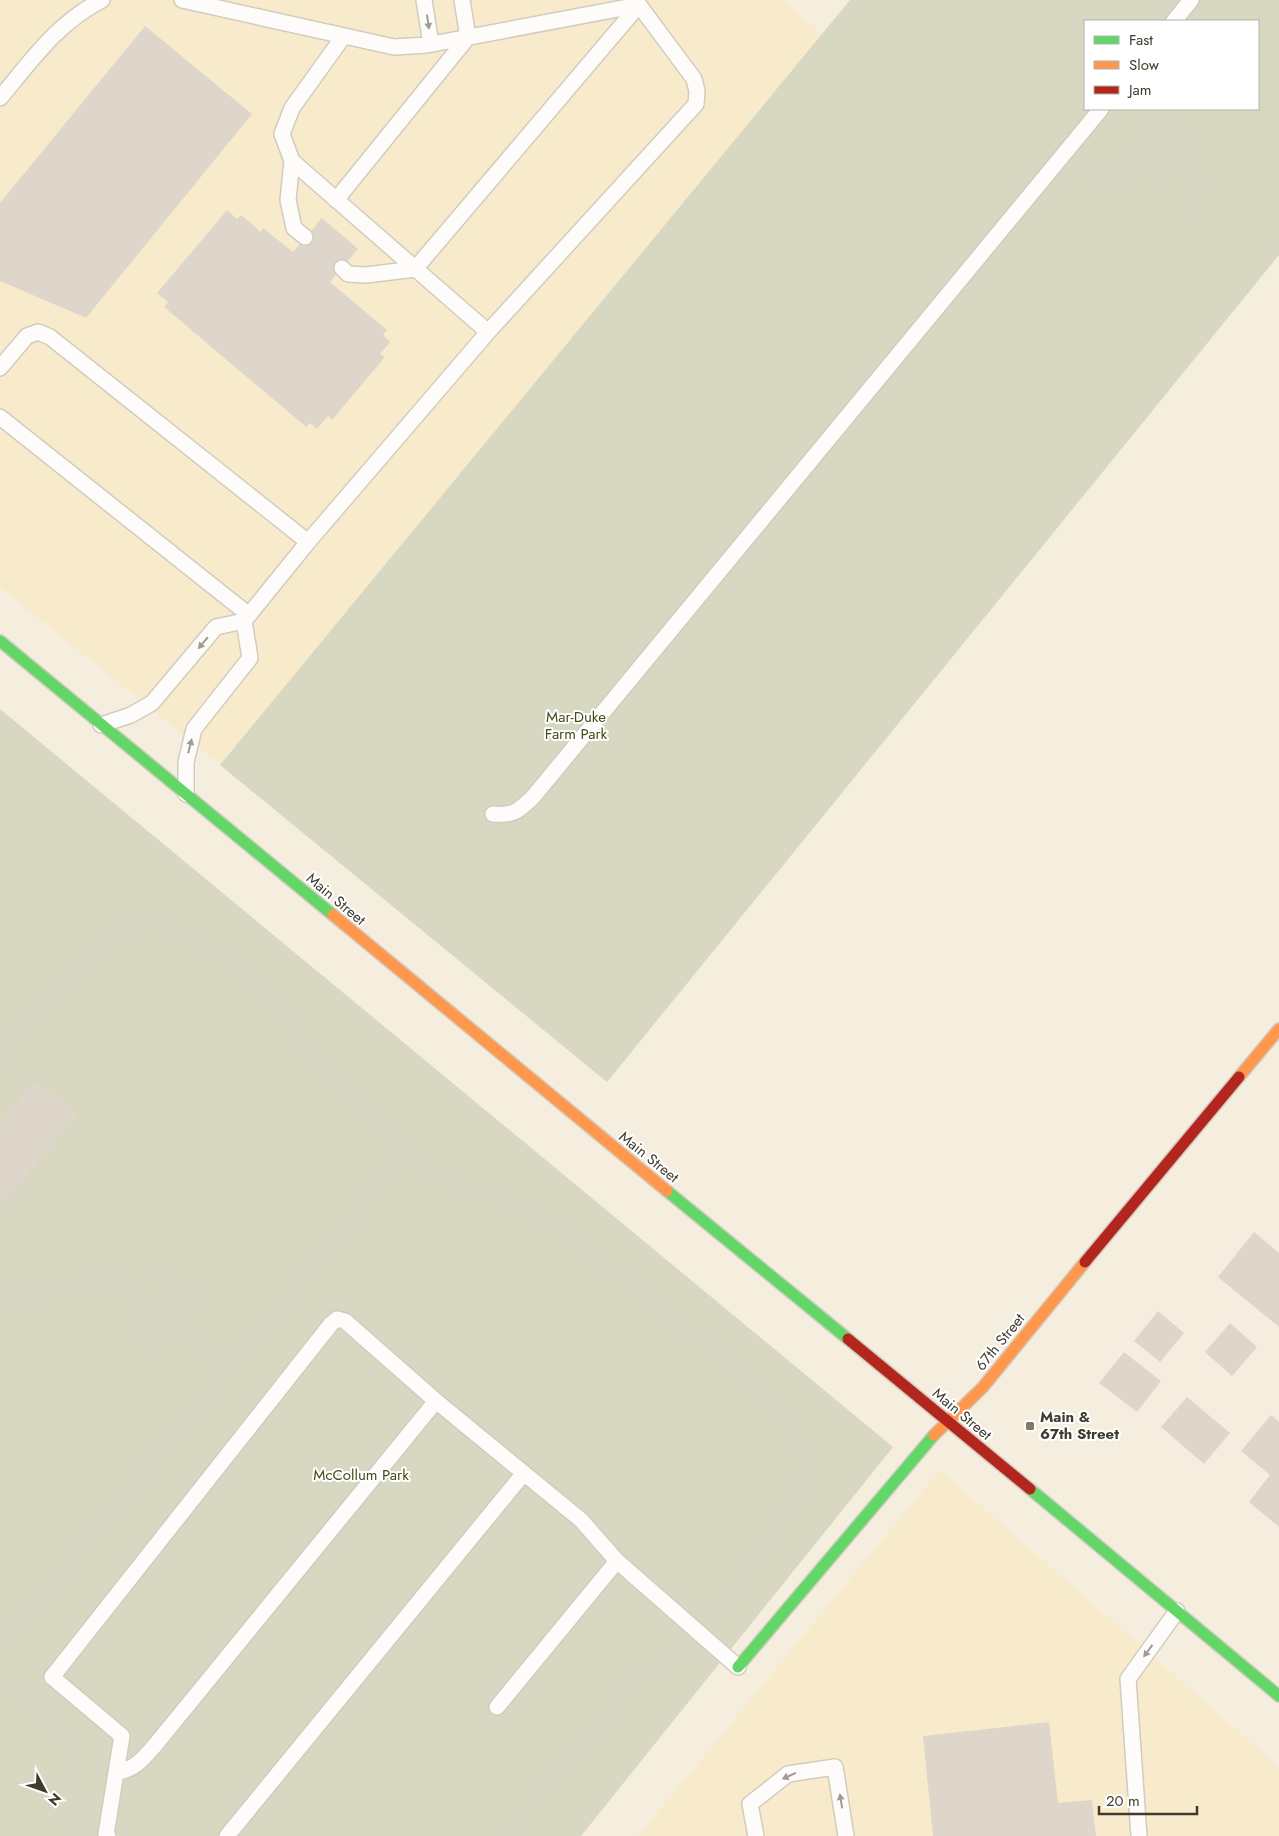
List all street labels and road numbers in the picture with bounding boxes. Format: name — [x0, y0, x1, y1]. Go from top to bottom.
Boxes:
street label: Main Street — [302, 868, 371, 931]
street label: Main Street — [614, 1126, 684, 1188]
street label: 67th Street — [970, 1308, 1030, 1375]
street label: Main Street — [928, 1383, 997, 1446]

